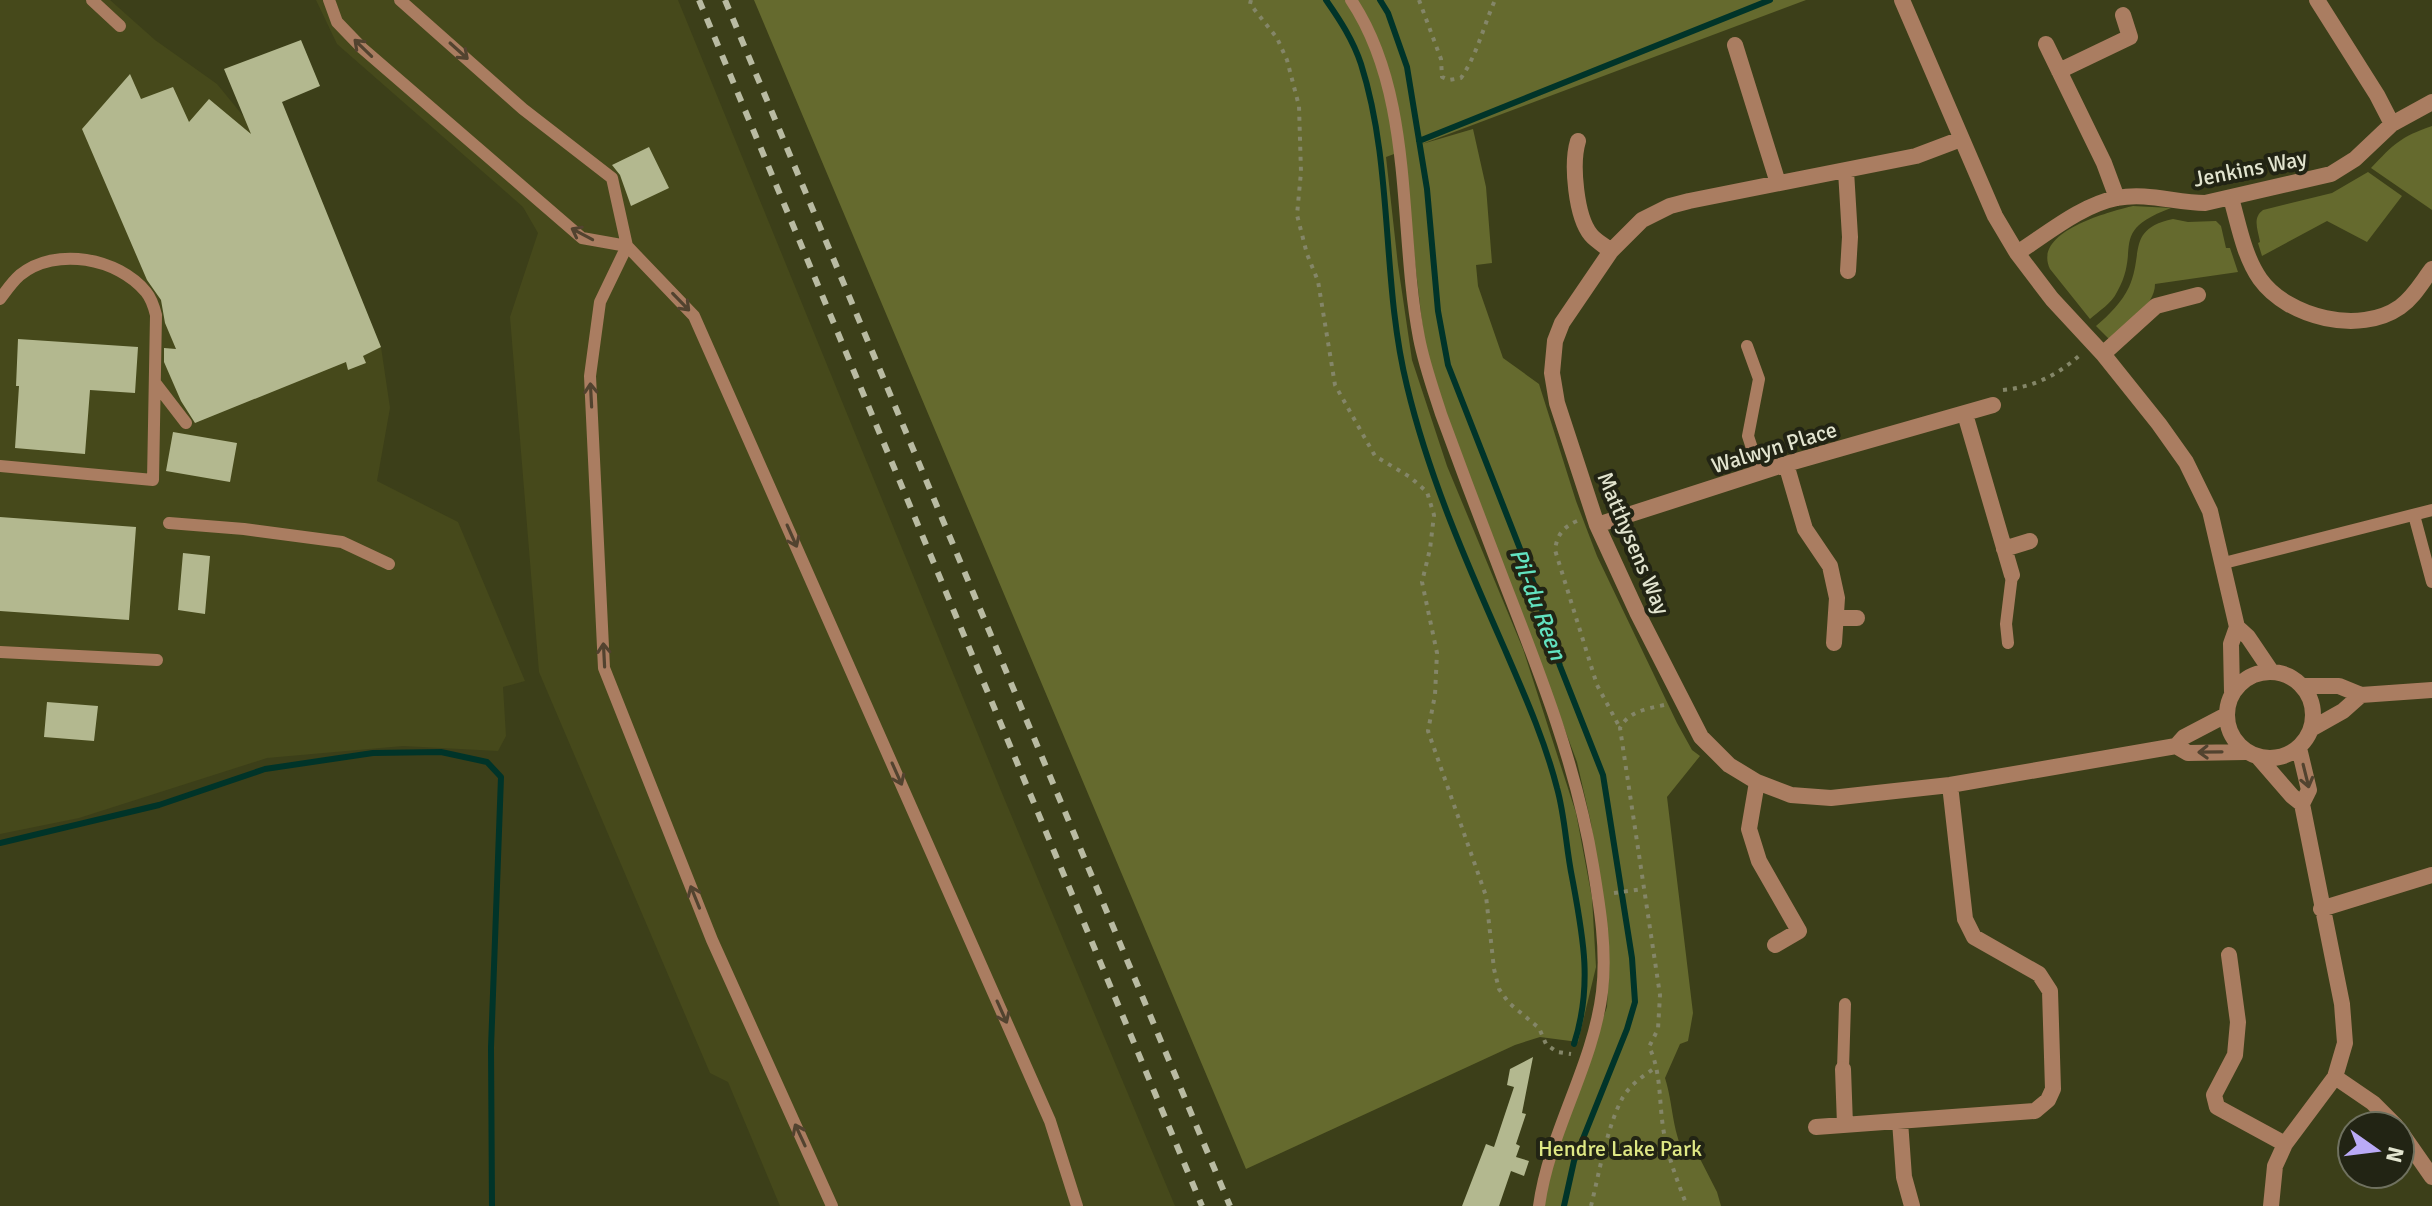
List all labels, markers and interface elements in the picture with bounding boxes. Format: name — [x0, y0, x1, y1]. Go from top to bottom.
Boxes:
one-way arrow — [353, 39, 373, 58]
one-way arrow — [449, 42, 469, 60]
street label: Jenkins Way — [2191, 144, 2310, 193]
one-way arrow — [571, 226, 594, 241]
one-way arrow — [671, 292, 690, 312]
one-way arrow — [584, 382, 599, 409]
street label: Walwyn Place — [1708, 416, 1840, 479]
street label: Matthysens Way — [1591, 468, 1676, 619]
one-way arrow — [785, 523, 800, 548]
water label: Pil-du Reen — [1503, 544, 1573, 665]
one-way arrow — [596, 642, 611, 669]
one-way arrow — [2197, 745, 2224, 760]
one-way arrow — [890, 762, 905, 786]
one-way arrow — [2299, 763, 2314, 789]
one-way arrow — [687, 885, 701, 910]
one-way arrow — [995, 1000, 1010, 1024]
north arrow — [2336, 1110, 2416, 1190]
one-way arrow — [792, 1123, 807, 1148]
park label: Hendre Lake Park — [1538, 1135, 1702, 1162]
text: N — [2380, 1144, 2410, 1165]

